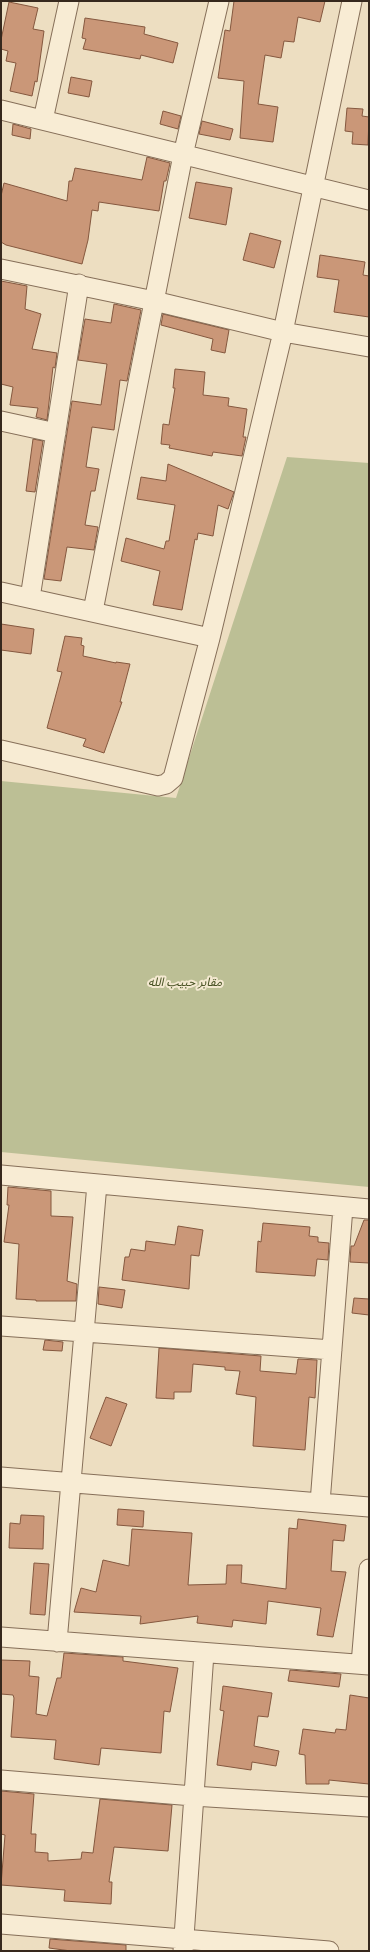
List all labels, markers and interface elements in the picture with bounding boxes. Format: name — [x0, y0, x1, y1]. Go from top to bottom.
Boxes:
park label: مقابر حبيب الله — [148, 973, 223, 989]

